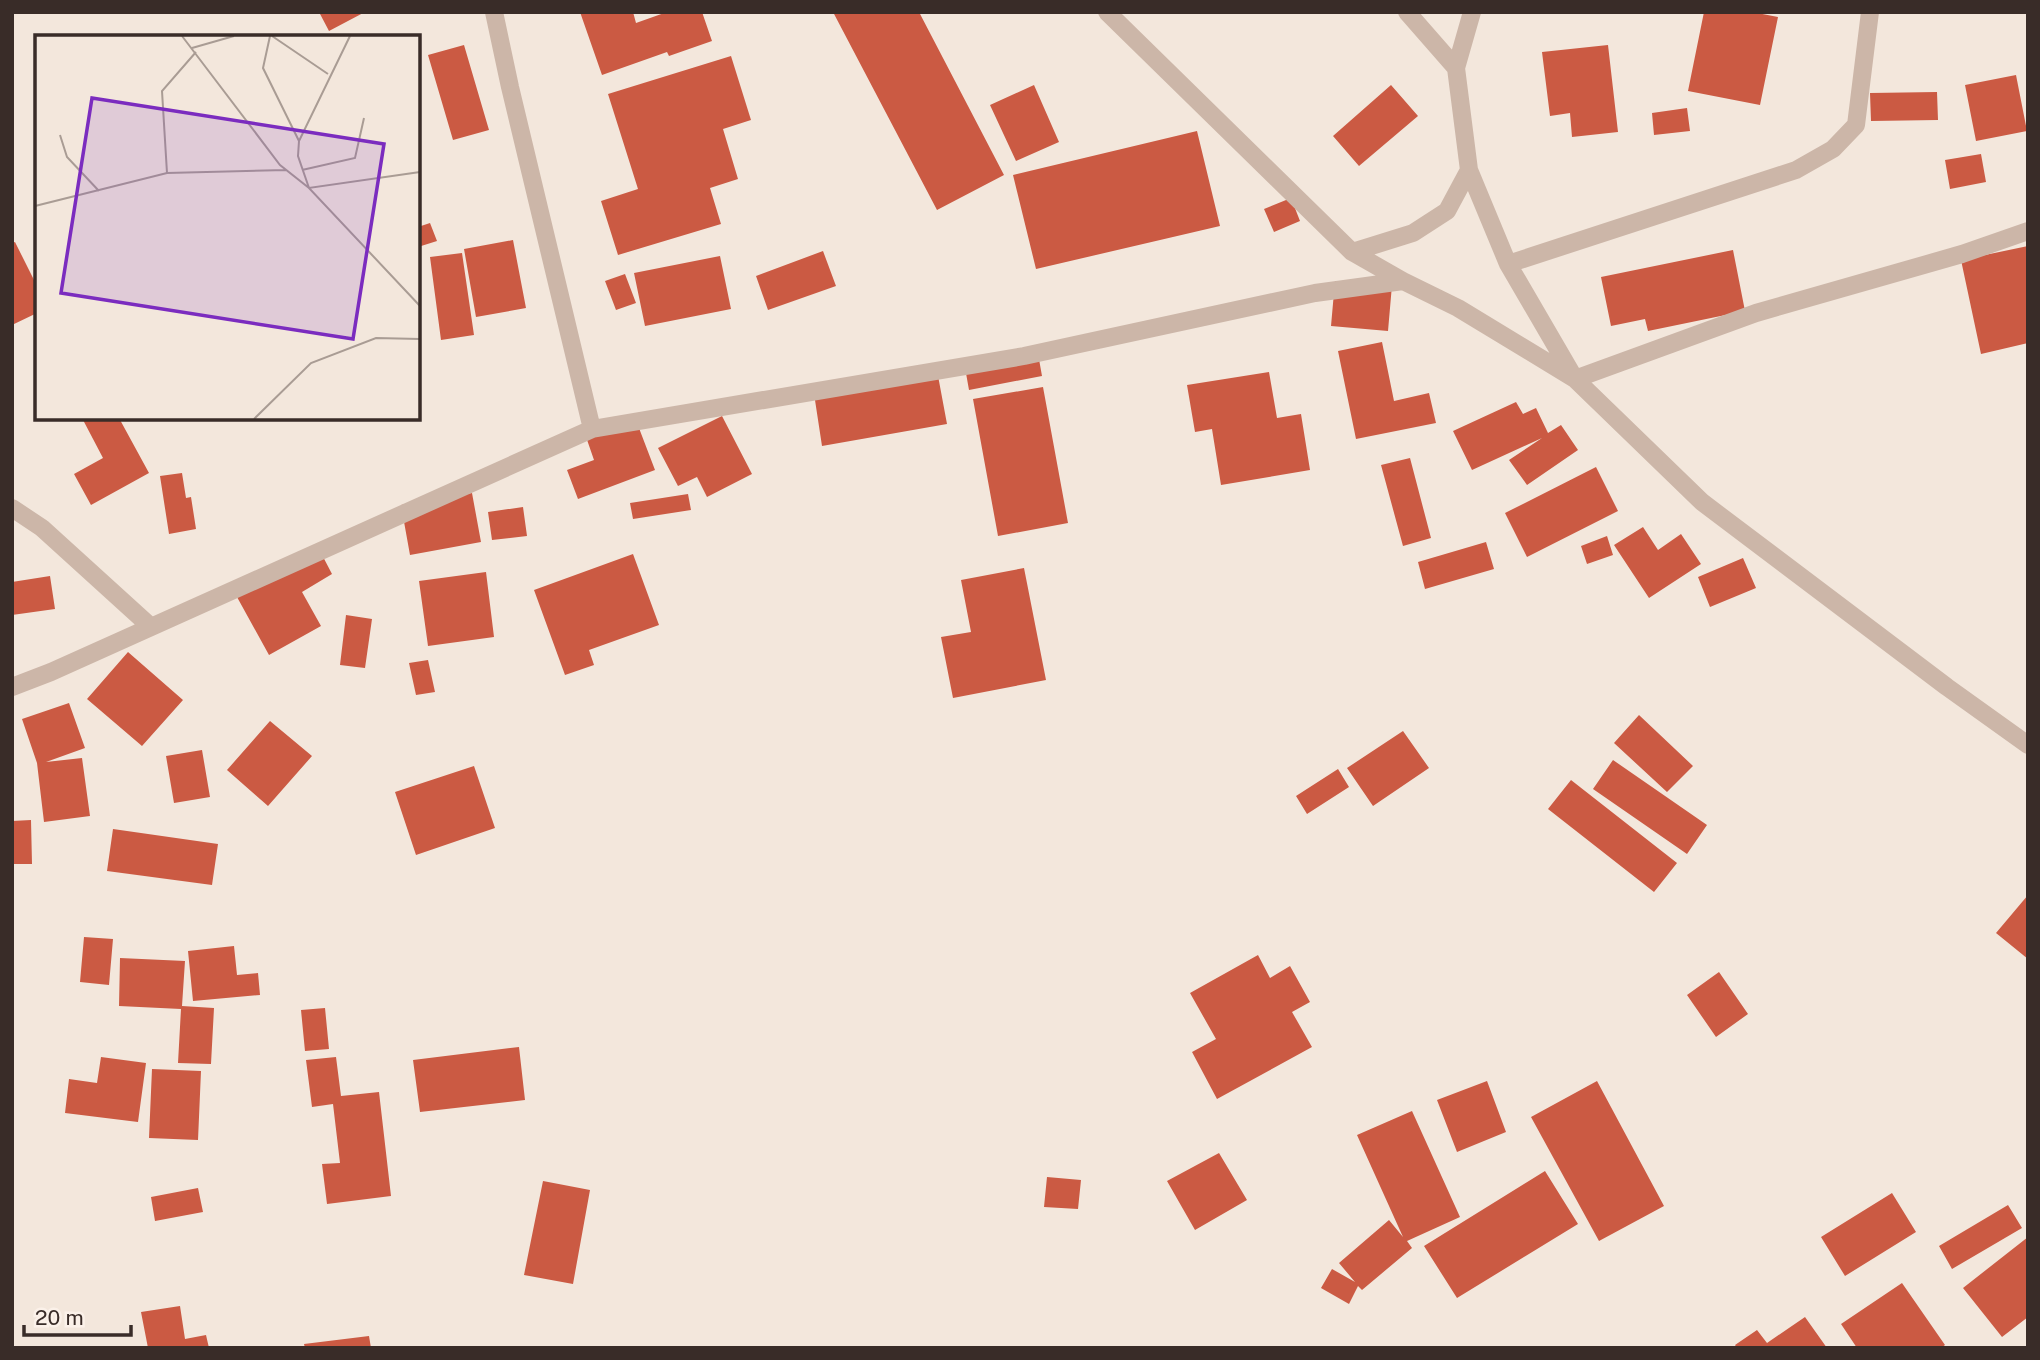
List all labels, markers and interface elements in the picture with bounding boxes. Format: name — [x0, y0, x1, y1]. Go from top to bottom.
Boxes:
inset map — [35, 35, 420, 420]
scale bar — [24, 1294, 131, 1338]
text: 20 m — [35, 1305, 84, 1330]

